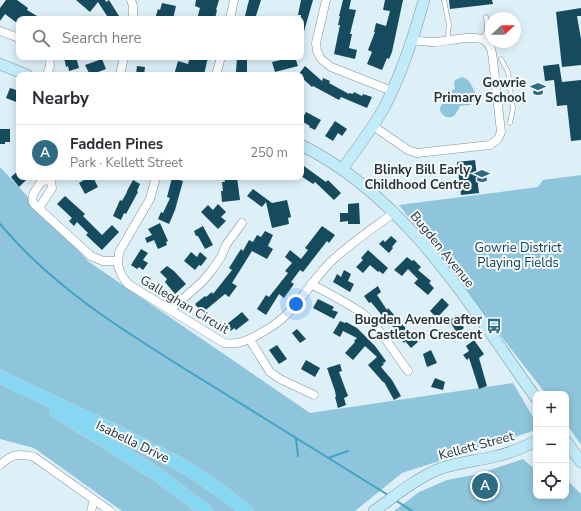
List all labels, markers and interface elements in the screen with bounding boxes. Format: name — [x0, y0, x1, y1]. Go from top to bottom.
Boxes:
north arrow — [485, 12, 521, 48]
search box — [16, 16, 304, 60]
icon: search — [30, 27, 52, 49]
text: Search here — [62, 28, 142, 48]
place label: Gowrie Primary School — [434, 74, 527, 107]
school or university icon: Gowrie Primary School — [529, 80, 547, 98]
text: Nearby — [32, 87, 89, 110]
text: Fadden Pines — [70, 134, 163, 154]
text: A — [40, 144, 50, 162]
text: 250 m — [250, 144, 288, 162]
text: Park · Kellett Street — [70, 154, 183, 172]
place label: Blinky Bill Early Childhood Centre — [364, 161, 470, 194]
school or university icon: Blinky Bill Early Childhood Centre — [473, 167, 491, 185]
street label: Bugden Avenue — [406, 208, 479, 292]
park label: Gowrie District Playing Fields — [474, 239, 562, 272]
street label: Galleghan Circuit — [137, 271, 233, 339]
your location — [286, 294, 306, 314]
place label: Bugden Avenue after Castleton Crescent — [354, 311, 483, 344]
bus stop icon: Bugden Avenue after Castleton Crescent — [485, 317, 503, 335]
map controls — [533, 391, 569, 499]
button: + — [533, 391, 569, 427]
street label: Isabella Drive — [93, 416, 172, 467]
street label: Kellett Street — [437, 427, 516, 465]
button: − — [533, 427, 569, 463]
button: locate — [533, 463, 569, 499]
pin: A — [472, 471, 498, 501]

